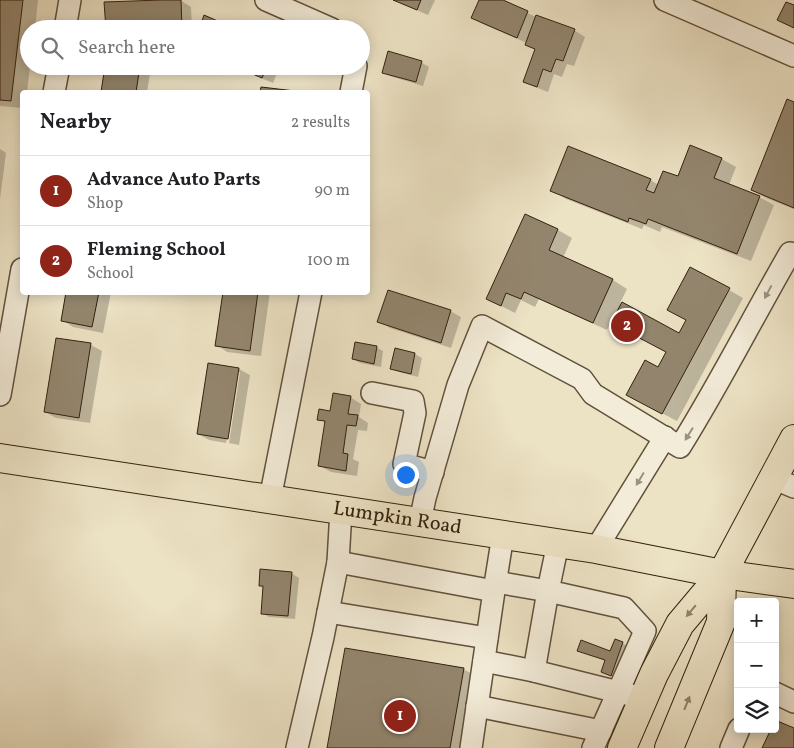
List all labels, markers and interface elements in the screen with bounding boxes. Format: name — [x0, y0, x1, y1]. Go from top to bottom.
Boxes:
search box — [20, 20, 370, 75]
icon: search — [38, 34, 66, 62]
text: Search here — [78, 35, 175, 61]
text: Nearby — [40, 108, 111, 137]
text: 2 results — [291, 112, 350, 134]
text: Advance Auto Parts — [87, 167, 261, 193]
text: 1 — [53, 180, 59, 202]
text: 90 m — [314, 180, 350, 202]
text: Shop — [87, 193, 123, 215]
text: Fleming School — [87, 237, 226, 263]
text: 2 — [52, 250, 60, 272]
text: 100 m — [307, 250, 350, 272]
text: School — [87, 263, 134, 285]
one-way arrow — [764, 285, 772, 299]
pin: 2 — [611, 307, 643, 345]
one-way arrow — [684, 427, 693, 440]
your location — [393, 462, 419, 488]
one-way arrow — [635, 472, 645, 485]
street label: Lumpkin Road — [331, 495, 464, 542]
map controls — [734, 598, 779, 733]
button: + — [734, 598, 779, 643]
one-way arrow — [685, 604, 696, 617]
button: − — [734, 643, 779, 688]
button: layers — [734, 688, 779, 733]
one-way arrow — [684, 696, 692, 710]
pin: 1 — [384, 697, 416, 735]

